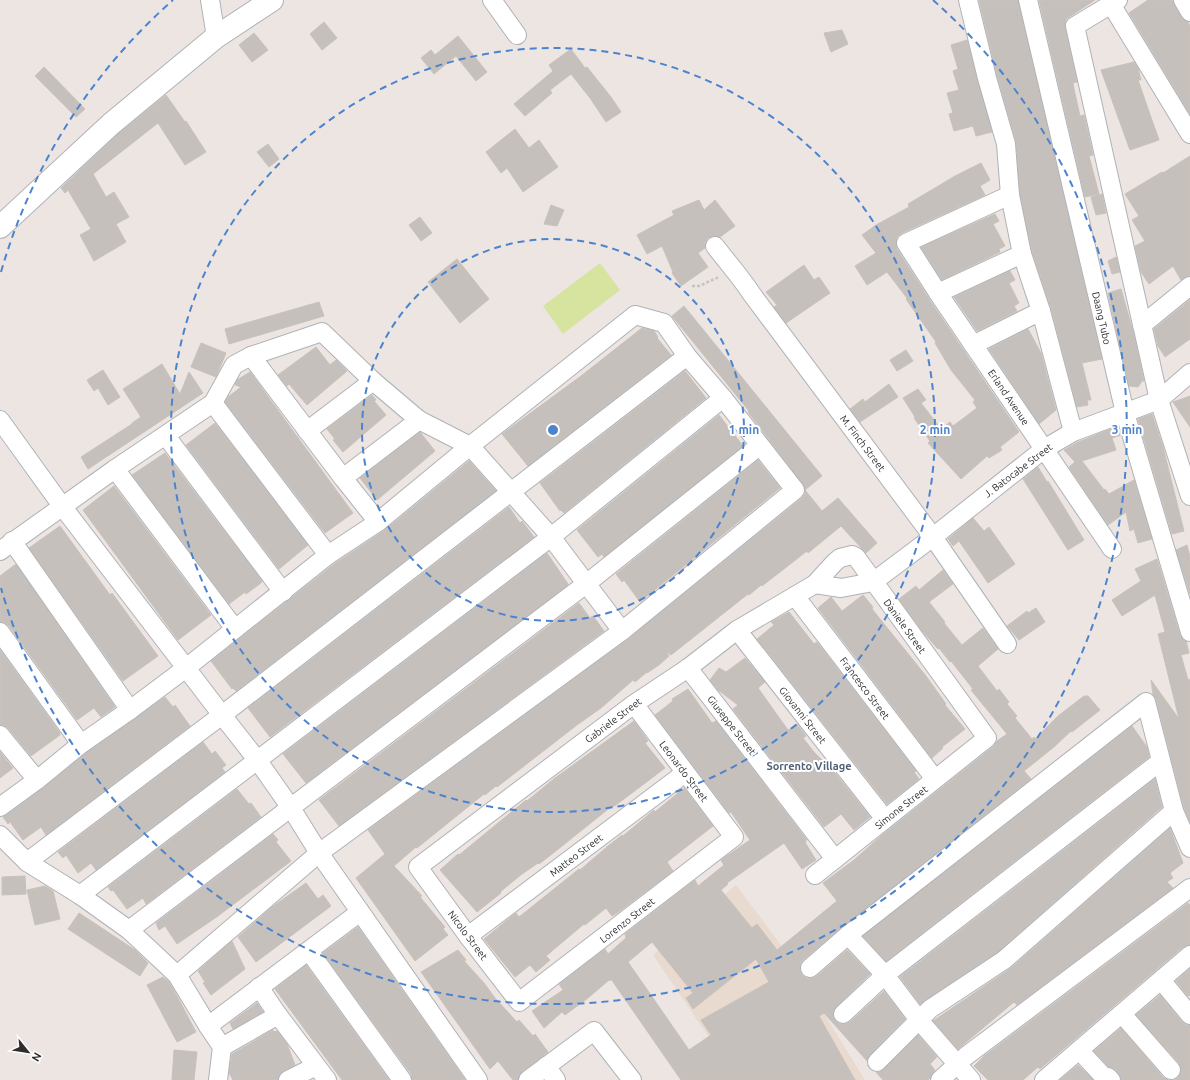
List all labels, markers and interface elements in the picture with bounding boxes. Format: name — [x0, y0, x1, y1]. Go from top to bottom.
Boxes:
street label: Daang Tubo — [1090, 291, 1113, 346]
street label: Erland Avenue — [986, 367, 1031, 427]
street label: M. Finch Street — [838, 413, 887, 474]
centre of rings — [546, 423, 560, 437]
text: 1 min — [729, 423, 759, 436]
text: 2 min — [920, 423, 950, 436]
text: 3 min — [1112, 423, 1142, 436]
street label: J. Batocabe Street — [982, 441, 1055, 500]
street label: Daniele Street — [881, 597, 928, 656]
street label: Francesco Street — [838, 655, 892, 722]
street label: Giovanni Street — [777, 685, 828, 746]
street label: Giuseppe Street — [705, 694, 758, 757]
street label: Gabriele Street — [583, 696, 644, 745]
street label: Leonardo Street — [657, 739, 710, 804]
district label: Sorrento Village — [766, 760, 852, 772]
street label: Simone Street — [873, 783, 930, 831]
street label: Matteo Street — [548, 832, 605, 879]
street label: Lorenzo Street — [598, 896, 657, 945]
street label: Nicolo Street — [446, 909, 490, 962]
north arrow — [8, 1032, 48, 1072]
text: N — [29, 1050, 44, 1064]

